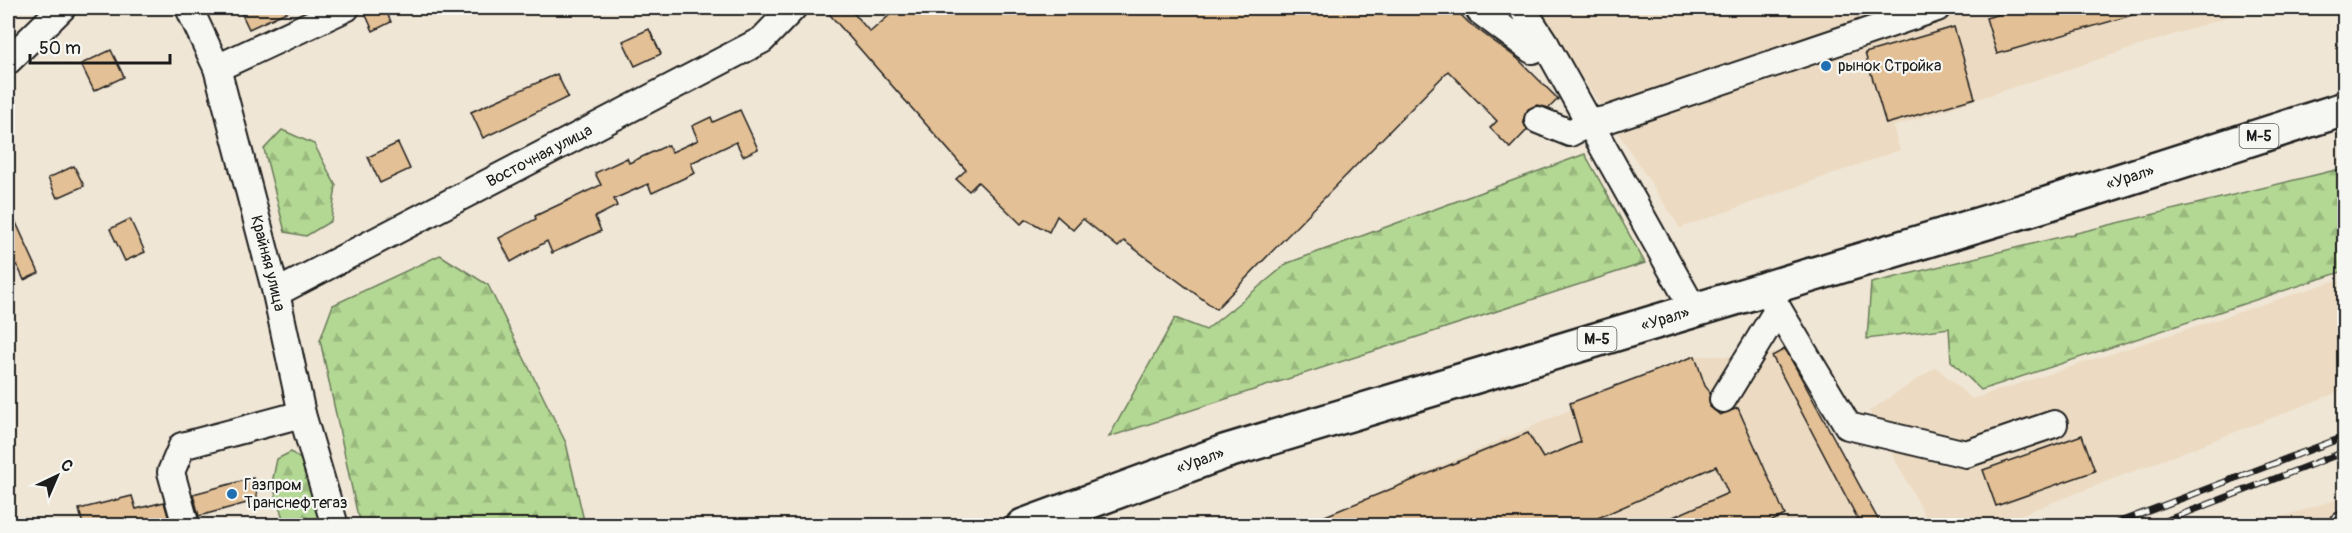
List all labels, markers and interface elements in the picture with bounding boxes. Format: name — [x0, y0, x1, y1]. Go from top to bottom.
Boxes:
scale bar — [30, 27, 170, 65]
text: 50 m — [39, 37, 81, 60]
place label: рынок Стройка — [1838, 56, 1942, 76]
marker: рынок Стройка — [1819, 59, 1833, 73]
street label: Восточная улица — [483, 120, 596, 192]
road number: М-5 — [2240, 124, 2278, 148]
street label: «Урал» — [2104, 160, 2157, 194]
street label: Крайняя улица — [246, 213, 290, 313]
street label: «Урал» — [1639, 302, 1692, 336]
road number: М-5 — [1578, 327, 1616, 351]
street label: «Урал» — [1174, 443, 1227, 479]
north arrow — [27, 446, 87, 506]
text: С — [56, 455, 77, 477]
place label: Газпром Транснефтегаз — [244, 475, 348, 513]
marker: Газпром Транснефтегаз — [225, 487, 239, 501]

